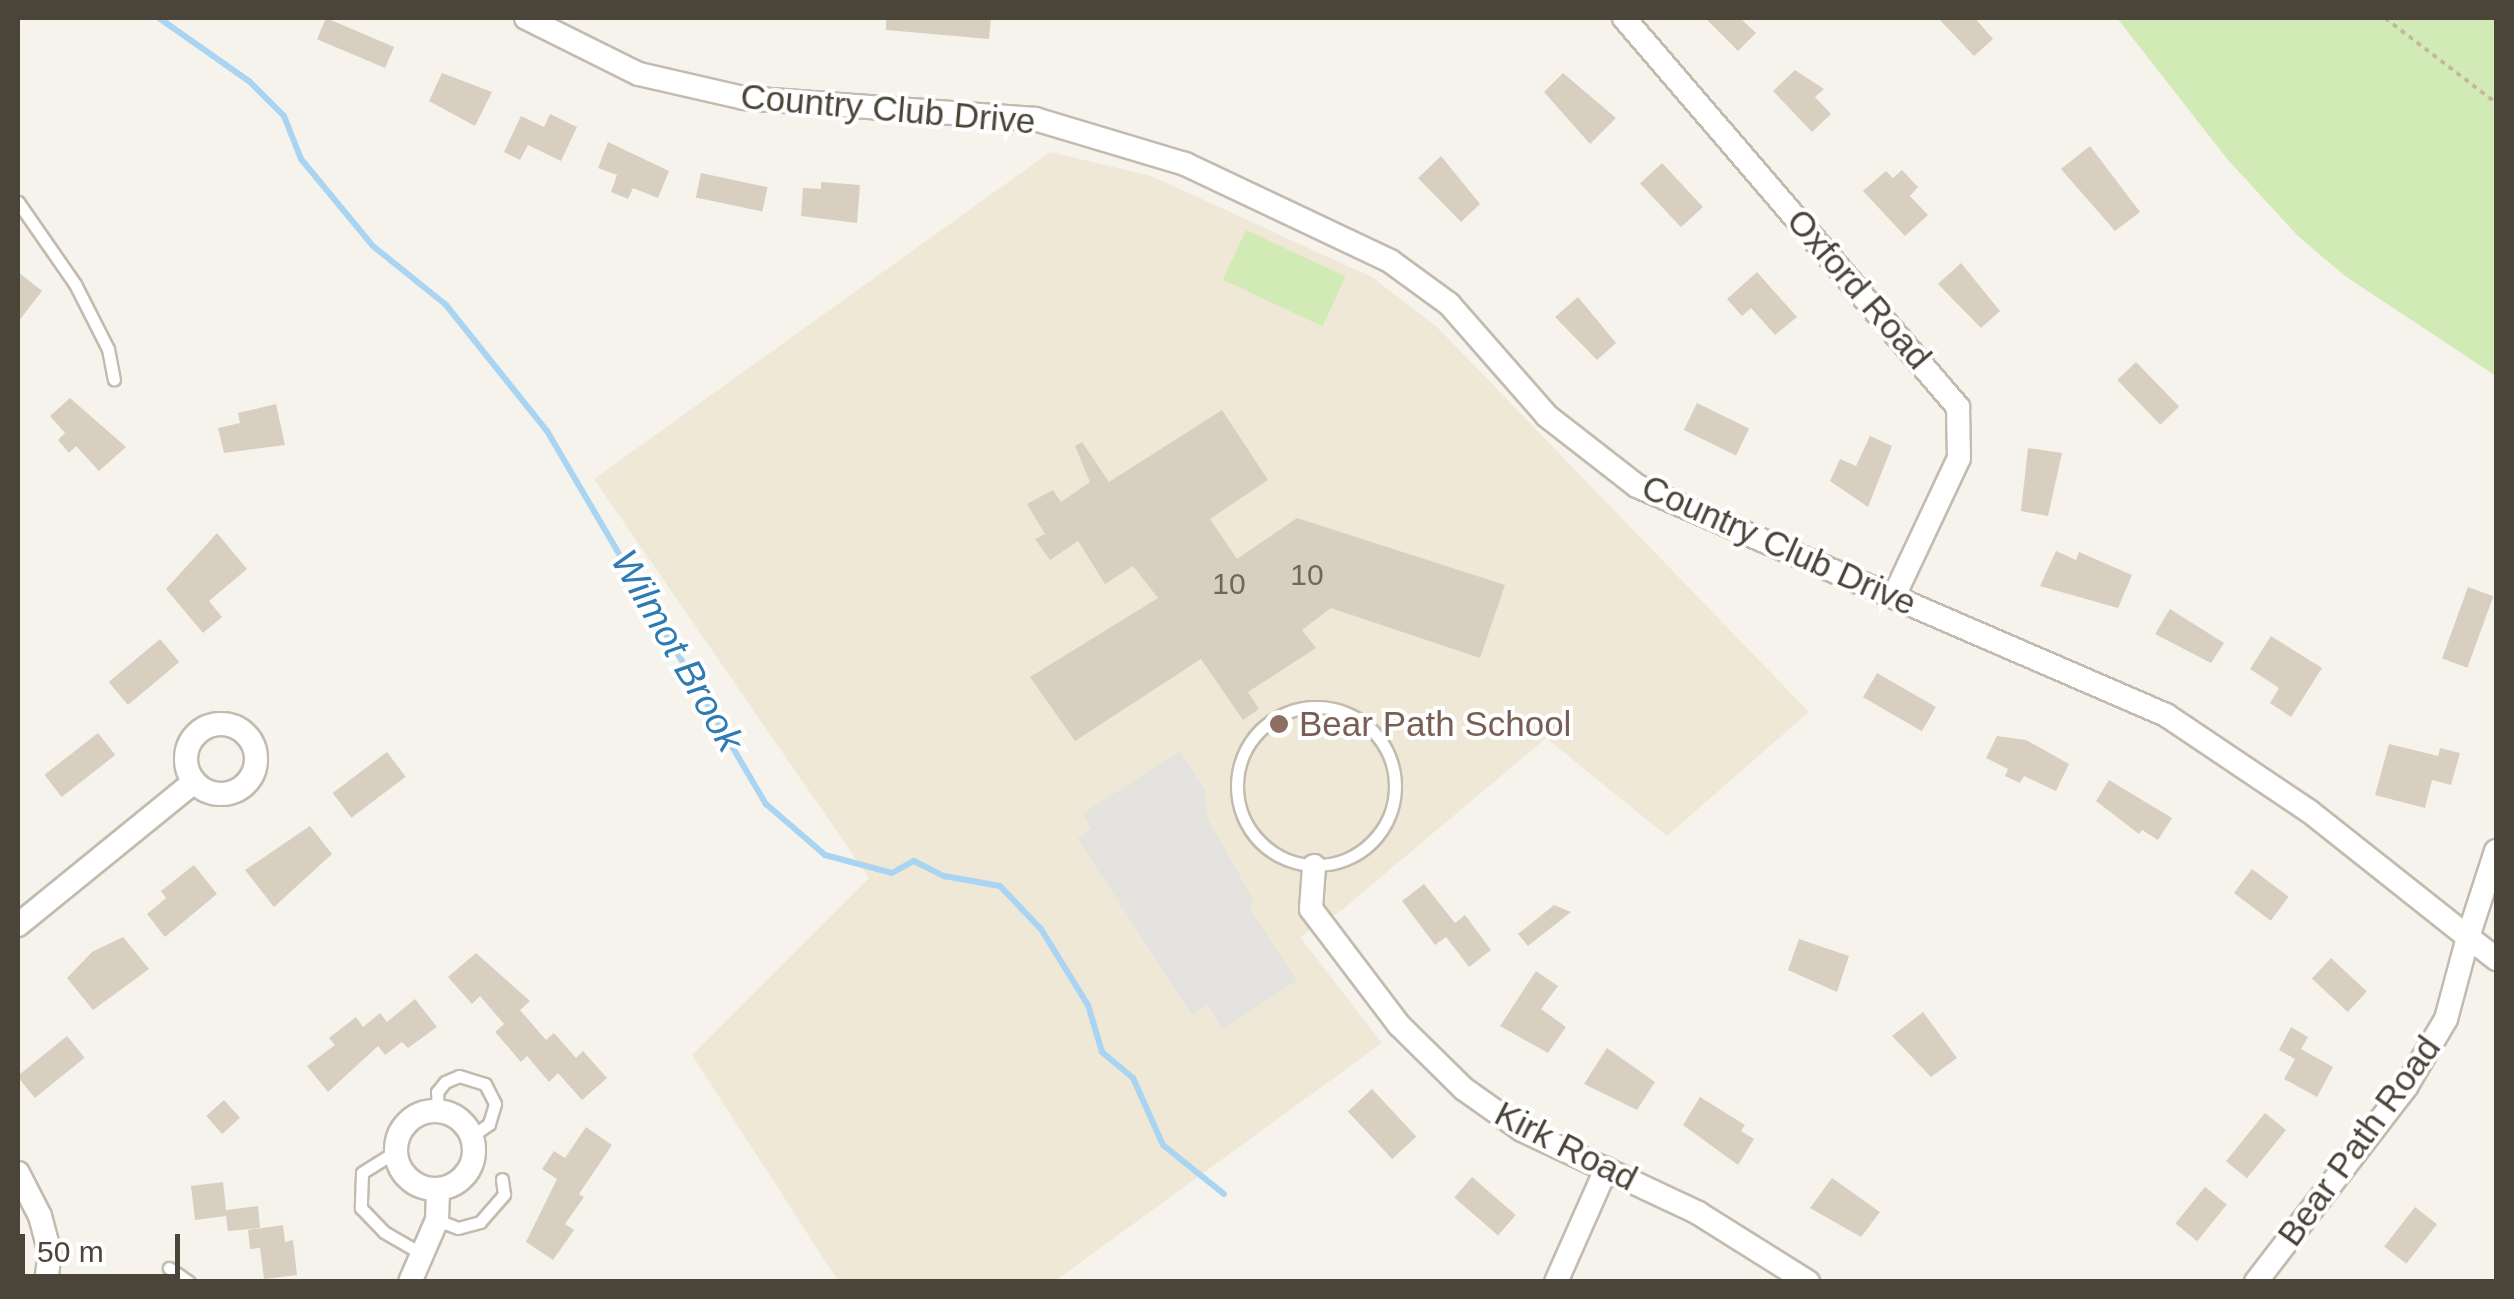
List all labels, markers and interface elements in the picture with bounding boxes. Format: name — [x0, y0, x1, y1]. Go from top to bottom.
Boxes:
street label: Country Club Drive — [739, 75, 1037, 143]
street label: Oxford Road — [1778, 200, 1940, 378]
street label: Country Club Drive — [1635, 466, 1923, 624]
water label: Wilmot Brook — [601, 542, 753, 760]
house number: 10 — [1290, 557, 1324, 593]
house number: 10 — [1212, 566, 1246, 602]
place label: Bear Path School — [1299, 703, 1571, 745]
marker: Bear Path School — [1268, 713, 1290, 735]
street label: Bear Path Road — [2269, 1028, 2449, 1254]
street label: Kirk Road — [1488, 1092, 1644, 1200]
scale bar — [25, 1214, 185, 1276]
text: 50 m — [37, 1235, 104, 1268]

